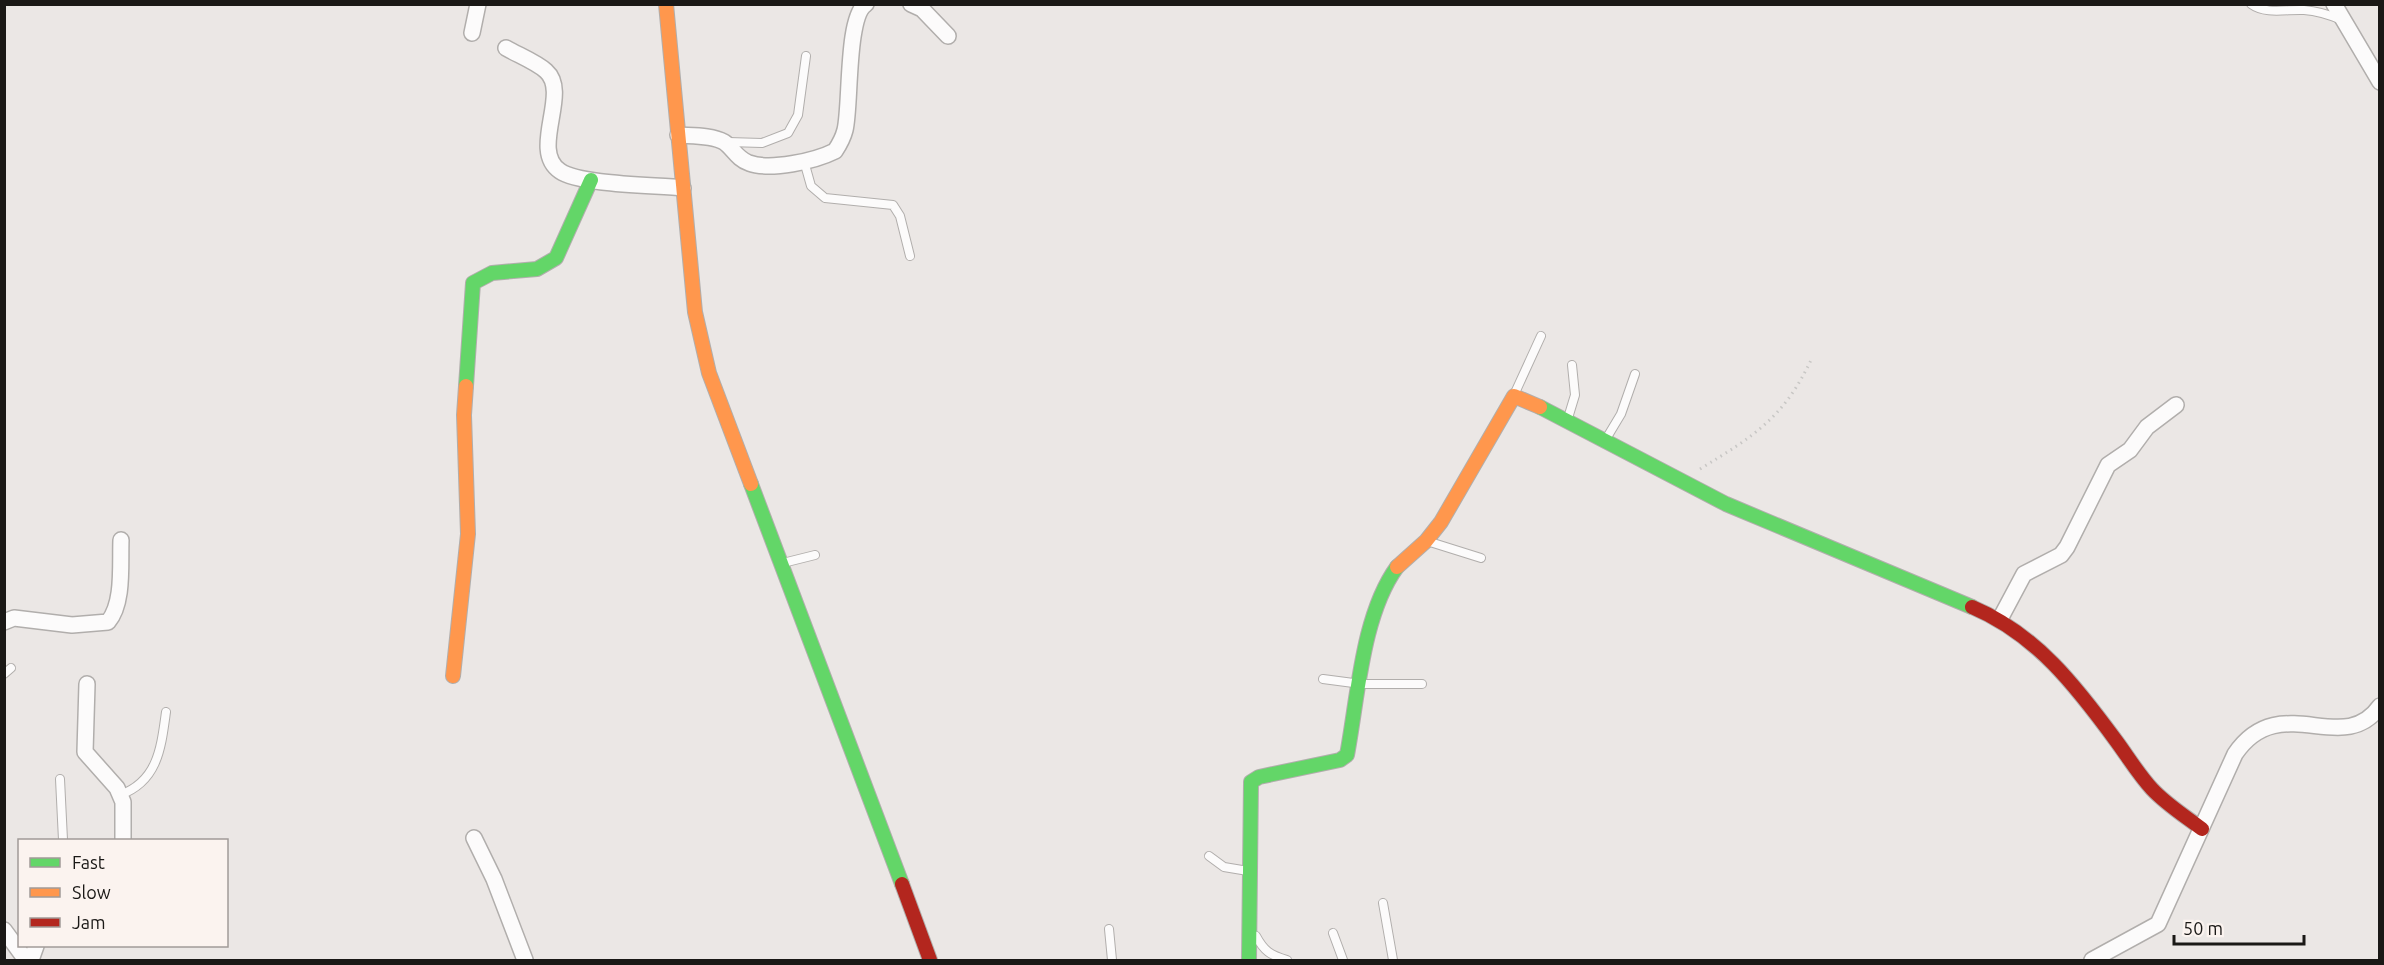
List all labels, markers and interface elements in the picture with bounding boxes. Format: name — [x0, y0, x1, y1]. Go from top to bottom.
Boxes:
legend — [18, 839, 228, 947]
text: Fast — [72, 852, 105, 872]
text: Slow — [72, 882, 111, 902]
scale bar — [2174, 908, 2304, 946]
text: Jam — [72, 912, 106, 932]
text: 50 m — [2183, 918, 2223, 938]

